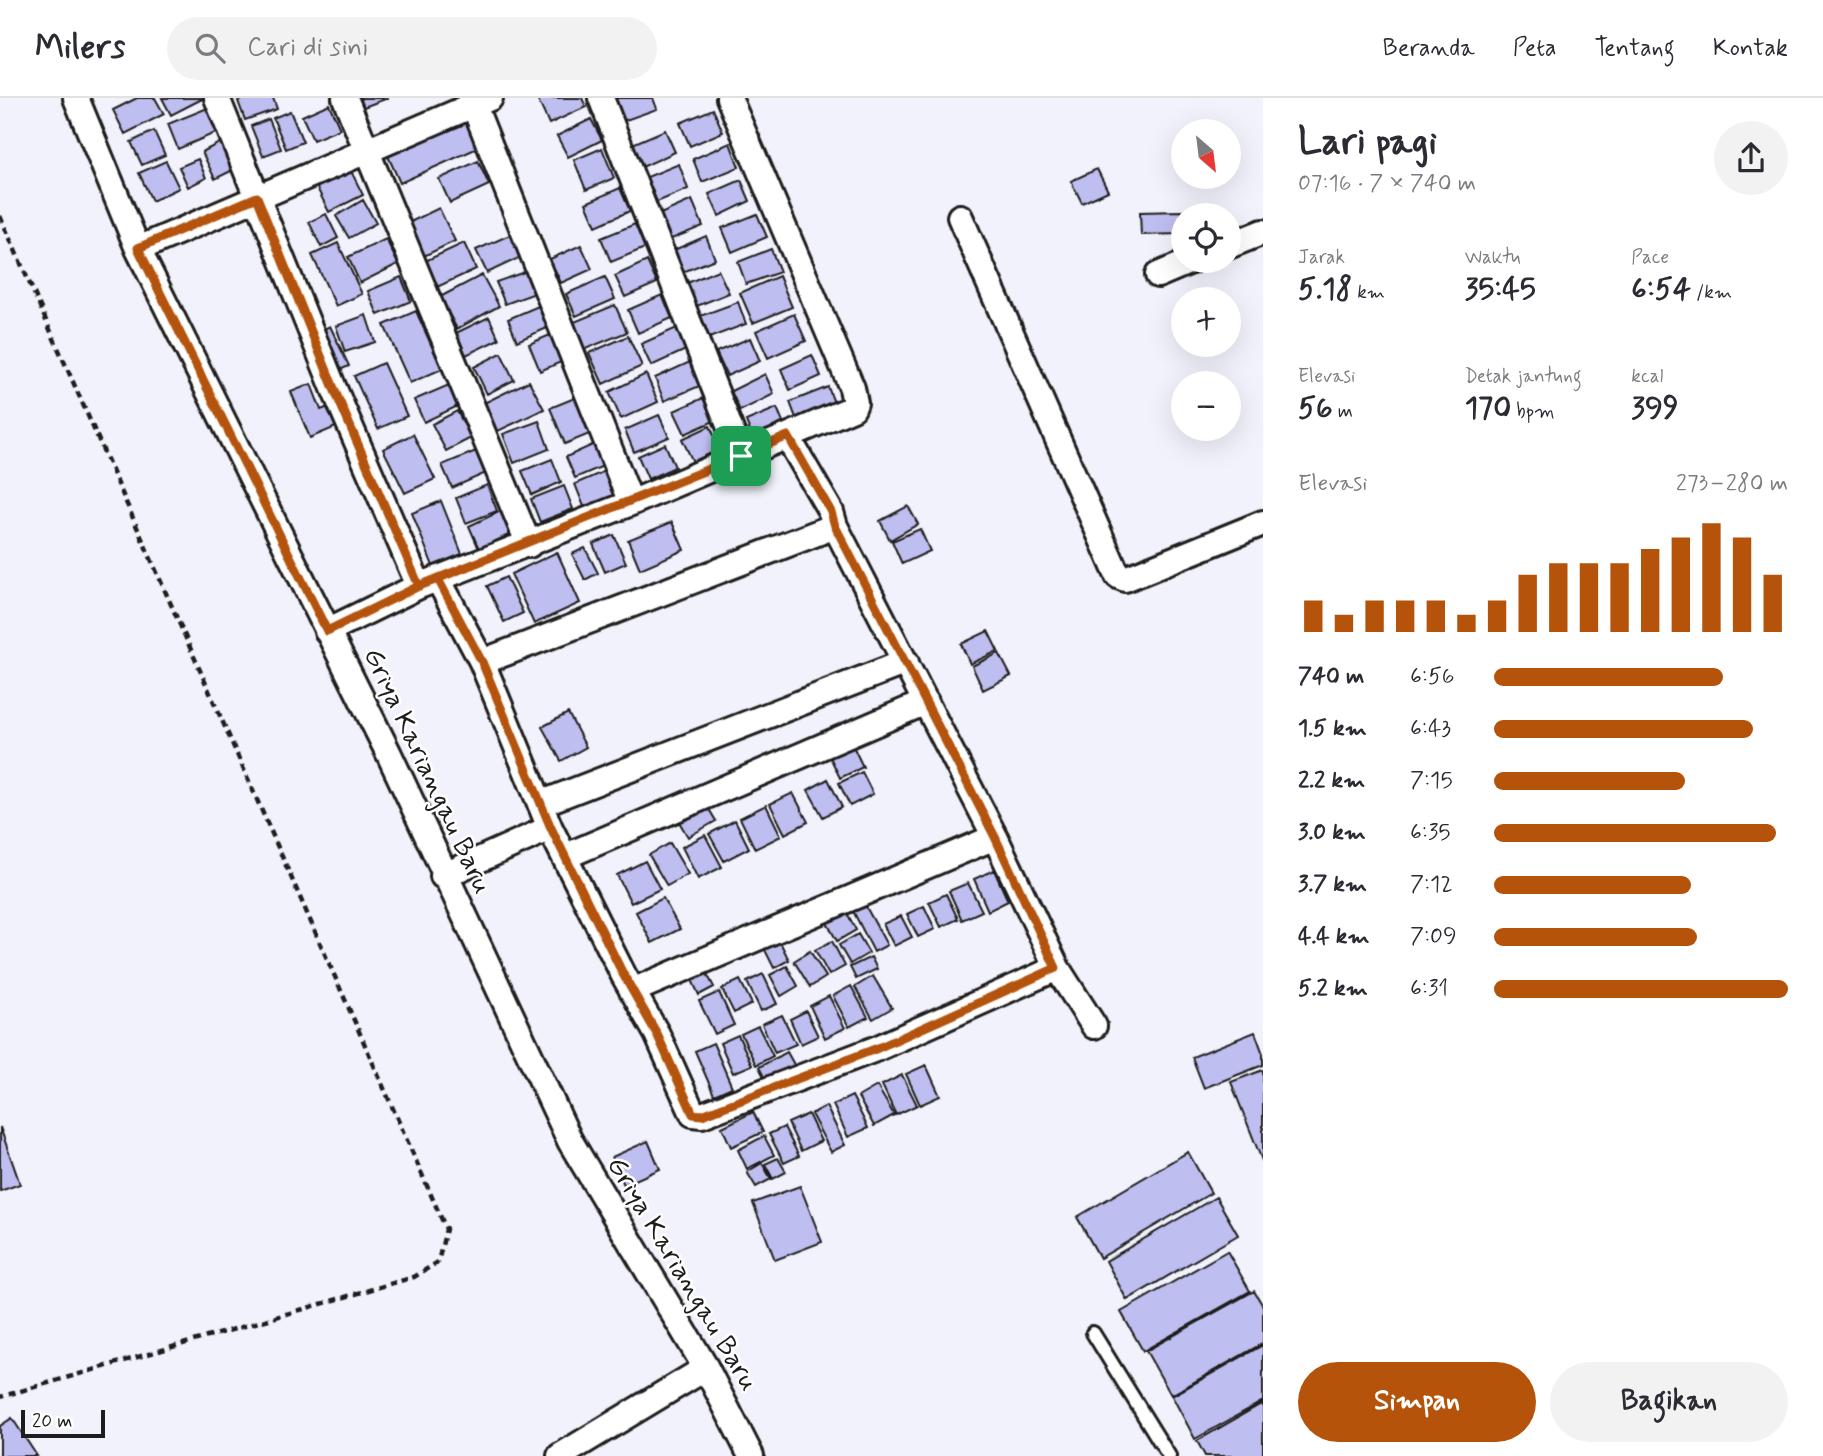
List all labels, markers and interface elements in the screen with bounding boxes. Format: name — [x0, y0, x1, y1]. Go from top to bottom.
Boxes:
search box — [167, 17, 657, 80]
text: Milers — [35, 26, 125, 70]
icon: search — [191, 29, 229, 67]
text: Cari di sini — [247, 31, 368, 65]
text: Beranda — [1383, 33, 1475, 64]
text: Peta — [1513, 33, 1556, 64]
text: Tentang — [1594, 33, 1675, 64]
text: Kontak — [1713, 33, 1788, 64]
text: Lari pagi — [1298, 118, 1437, 167]
north arrow — [1171, 119, 1241, 189]
map controls — [1171, 119, 1241, 441]
button: share — [1714, 121, 1788, 195]
text: 07:16 · 7 × 740 m — [1298, 169, 1476, 199]
button: locate — [1171, 203, 1241, 273]
text: Jarak — [1298, 245, 1345, 270]
text: Waktu — [1465, 245, 1521, 270]
text: Pace — [1631, 245, 1669, 270]
text: 5.18 — [1298, 270, 1352, 309]
text: 35:45 — [1465, 270, 1536, 309]
text: 6:54 — [1631, 270, 1691, 309]
text: km — [1352, 280, 1385, 305]
text: /km — [1691, 280, 1732, 305]
button: + — [1171, 287, 1241, 357]
text: Elevasi — [1298, 364, 1355, 389]
text: Detak jantung — [1465, 364, 1582, 389]
text: kcal — [1631, 364, 1663, 389]
button: − — [1171, 371, 1241, 441]
text: 56 — [1298, 389, 1333, 428]
text: 170 — [1465, 389, 1511, 428]
text: 399 — [1631, 389, 1679, 428]
text: m — [1333, 399, 1353, 424]
text: bpm — [1511, 399, 1555, 424]
pin — [711, 426, 771, 486]
icon: arrive — [722, 437, 760, 475]
text: Elevasi — [1298, 469, 1367, 499]
text: 273–280 m — [1676, 469, 1788, 499]
street label: Griya Kariangau Baru — [354, 642, 500, 900]
text: 740 m — [1298, 662, 1364, 692]
text: 6:56 — [1410, 662, 1454, 692]
text: 1.5 km — [1298, 714, 1367, 744]
text: 6:43 — [1410, 714, 1451, 744]
text: 2.2 km — [1298, 766, 1365, 796]
text: 7:15 — [1410, 766, 1453, 796]
text: 3.0 km — [1298, 818, 1366, 848]
text: 6:35 — [1410, 818, 1451, 848]
text: 3.7 km — [1298, 870, 1367, 900]
text: 7:12 — [1410, 870, 1453, 900]
text: 4.4 km — [1298, 922, 1369, 952]
text: 7:09 — [1410, 922, 1457, 952]
text: 5.2 km — [1298, 974, 1368, 1004]
text: 6:31 — [1410, 974, 1448, 1004]
street label: Griya Kariangau Baru — [597, 1150, 767, 1398]
button: Simpan — [1298, 1362, 1536, 1442]
button: Bagikan — [1550, 1362, 1788, 1442]
scale bar — [21, 1407, 105, 1439]
text: 20 m — [32, 1409, 72, 1434]

